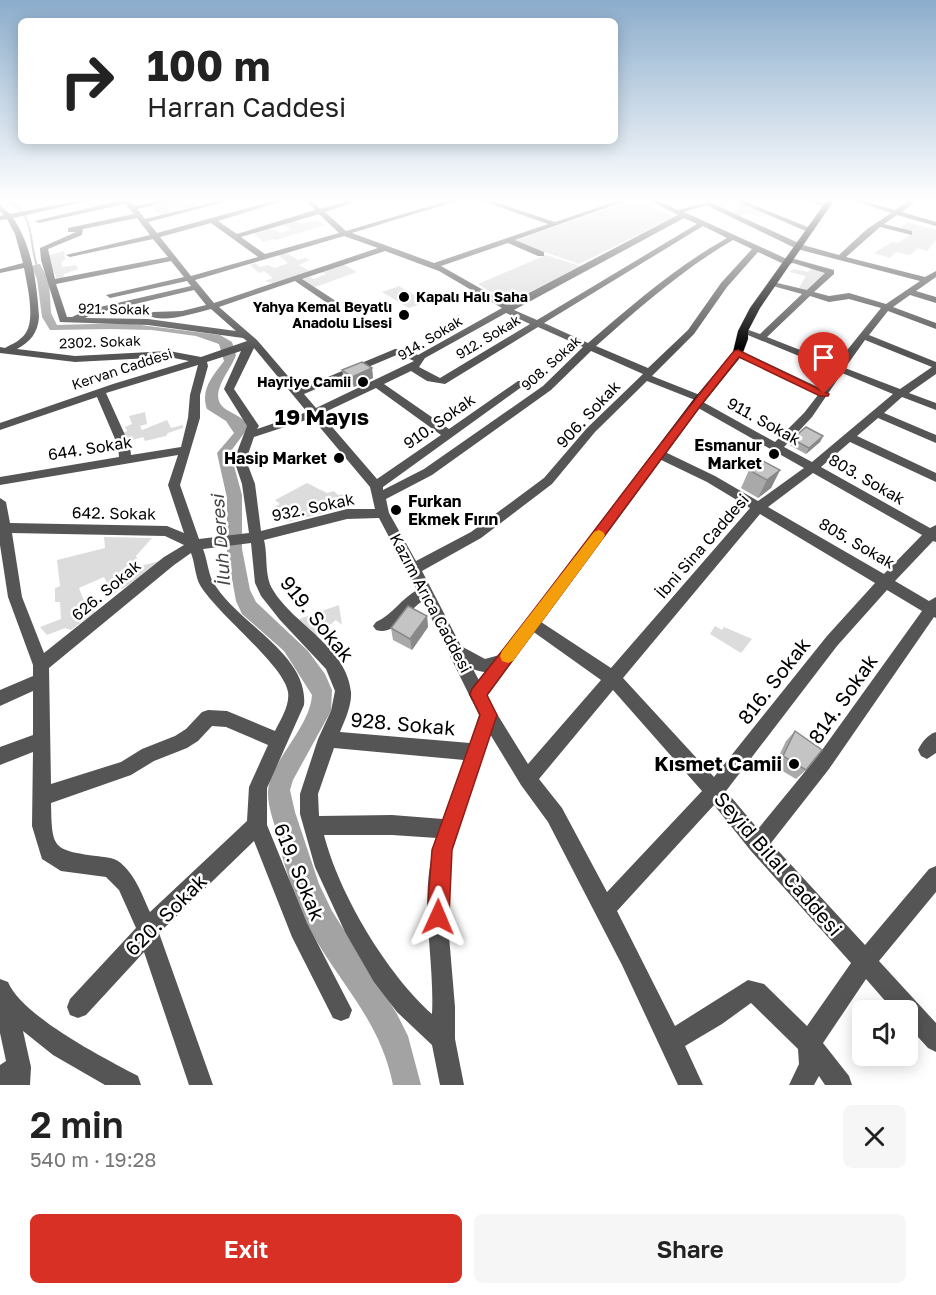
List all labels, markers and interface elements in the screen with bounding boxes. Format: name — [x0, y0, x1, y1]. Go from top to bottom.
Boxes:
text: 100 m — [147, 40, 270, 90]
icon: right — [48, 42, 126, 120]
text: Harran Caddesi — [147, 91, 346, 123]
place label: Kapalı Halı Saha — [416, 288, 528, 305]
marker: Kapalı Halı Saha — [397, 290, 411, 304]
place label: Yahya Kemal Beyatlı Anadolu Lisesi — [253, 298, 392, 331]
street label: 921. Sokak — [78, 299, 150, 318]
marker: Yahya Kemal Beyatlı Anadolu Lisesi — [397, 308, 411, 322]
street label: 912. Sokak — [452, 311, 523, 362]
street label: 914. Sokak — [394, 312, 465, 364]
street label: 908. Sokak — [517, 331, 584, 394]
street label: 2302. Sokak — [59, 332, 141, 351]
pin — [798, 332, 849, 394]
icon: arrive — [807, 341, 840, 374]
street label: Kervan Caddesi — [69, 344, 174, 393]
place label: Hayriye Camii — [257, 373, 351, 390]
marker: Hayriye Camii — [356, 375, 370, 389]
street label: 906. Sokak — [552, 376, 624, 452]
street label: 910. Sokak — [399, 389, 479, 453]
street label: 911. Sokak — [724, 393, 804, 449]
district label: 19 Mayıs — [275, 403, 369, 430]
street label: 644. Sokak — [47, 431, 133, 465]
place label: Esmanur Market — [694, 435, 762, 473]
marker: Esmanur Market — [767, 447, 781, 461]
place label: Hasip Market — [224, 448, 327, 468]
street label: 803. Sokak — [825, 449, 909, 509]
marker: Hasip Market — [332, 451, 346, 465]
street label: 932. Sokak — [270, 488, 356, 526]
street label: İbni Sina Caddesi — [651, 490, 753, 602]
place label: Furkan Ekmek Fırın — [408, 491, 498, 529]
water label: İluh Deresi — [206, 492, 234, 588]
street label: 642. Sokak — [72, 502, 156, 524]
marker: Furkan Ekmek Fırın — [389, 503, 403, 517]
street label: 805. Sokak — [815, 513, 899, 573]
street label: Kazım Arıca Caddesi — [386, 530, 476, 676]
street label: 626. Sokak — [67, 555, 145, 625]
street label: 919. Sokak — [276, 571, 360, 666]
street label: 816. Sokak — [732, 632, 815, 729]
street label: 814. Sokak — [803, 649, 882, 748]
street label: 928. Sokak — [350, 706, 457, 740]
place label: Kısmet Camii — [654, 751, 782, 775]
marker: Kısmet Camii — [787, 757, 801, 771]
street label: Seyid Bilal Caddesi — [710, 786, 848, 940]
street label: 619. Sokak — [269, 819, 330, 924]
street label: 620. Sokak — [119, 868, 211, 960]
position arrow — [406, 885, 470, 949]
map controls — [852, 1000, 918, 1066]
button: sound — [852, 1000, 918, 1066]
text: 2 min — [30, 1103, 124, 1146]
button: close — [843, 1105, 906, 1168]
text: 540 m · 19:28 — [30, 1147, 157, 1171]
button: Exit — [30, 1214, 462, 1283]
button: Share — [474, 1214, 906, 1283]

